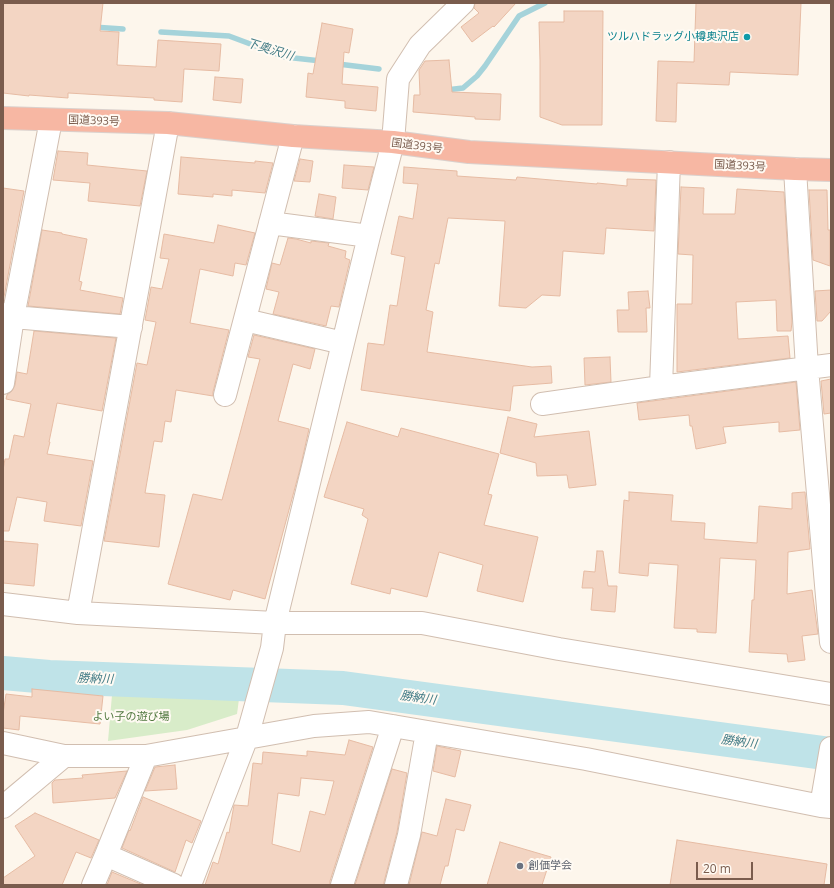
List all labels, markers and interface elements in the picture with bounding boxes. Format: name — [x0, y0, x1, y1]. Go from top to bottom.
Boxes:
place label: ツルハドラッグ小樽奥沢店 — [607, 30, 739, 44]
marker: ツルハドラッグ小樽奥沢店 — [742, 32, 752, 42]
water label: 下奥沢川 — [245, 36, 295, 64]
street label: 国道393号 — [68, 113, 120, 129]
street label: 国道393号 — [390, 136, 444, 156]
street label: 国道393号 — [714, 158, 766, 174]
water label: 勝納川 — [77, 671, 113, 687]
water label: 勝納川 — [399, 688, 437, 708]
park label: よい子の遊び場 — [93, 710, 169, 724]
water label: 勝納川 — [720, 732, 758, 752]
scale bar — [698, 854, 755, 880]
place label: 創価学会 — [528, 859, 572, 873]
text: 20 m — [703, 860, 731, 877]
marker: 創価学会 — [515, 861, 525, 871]

